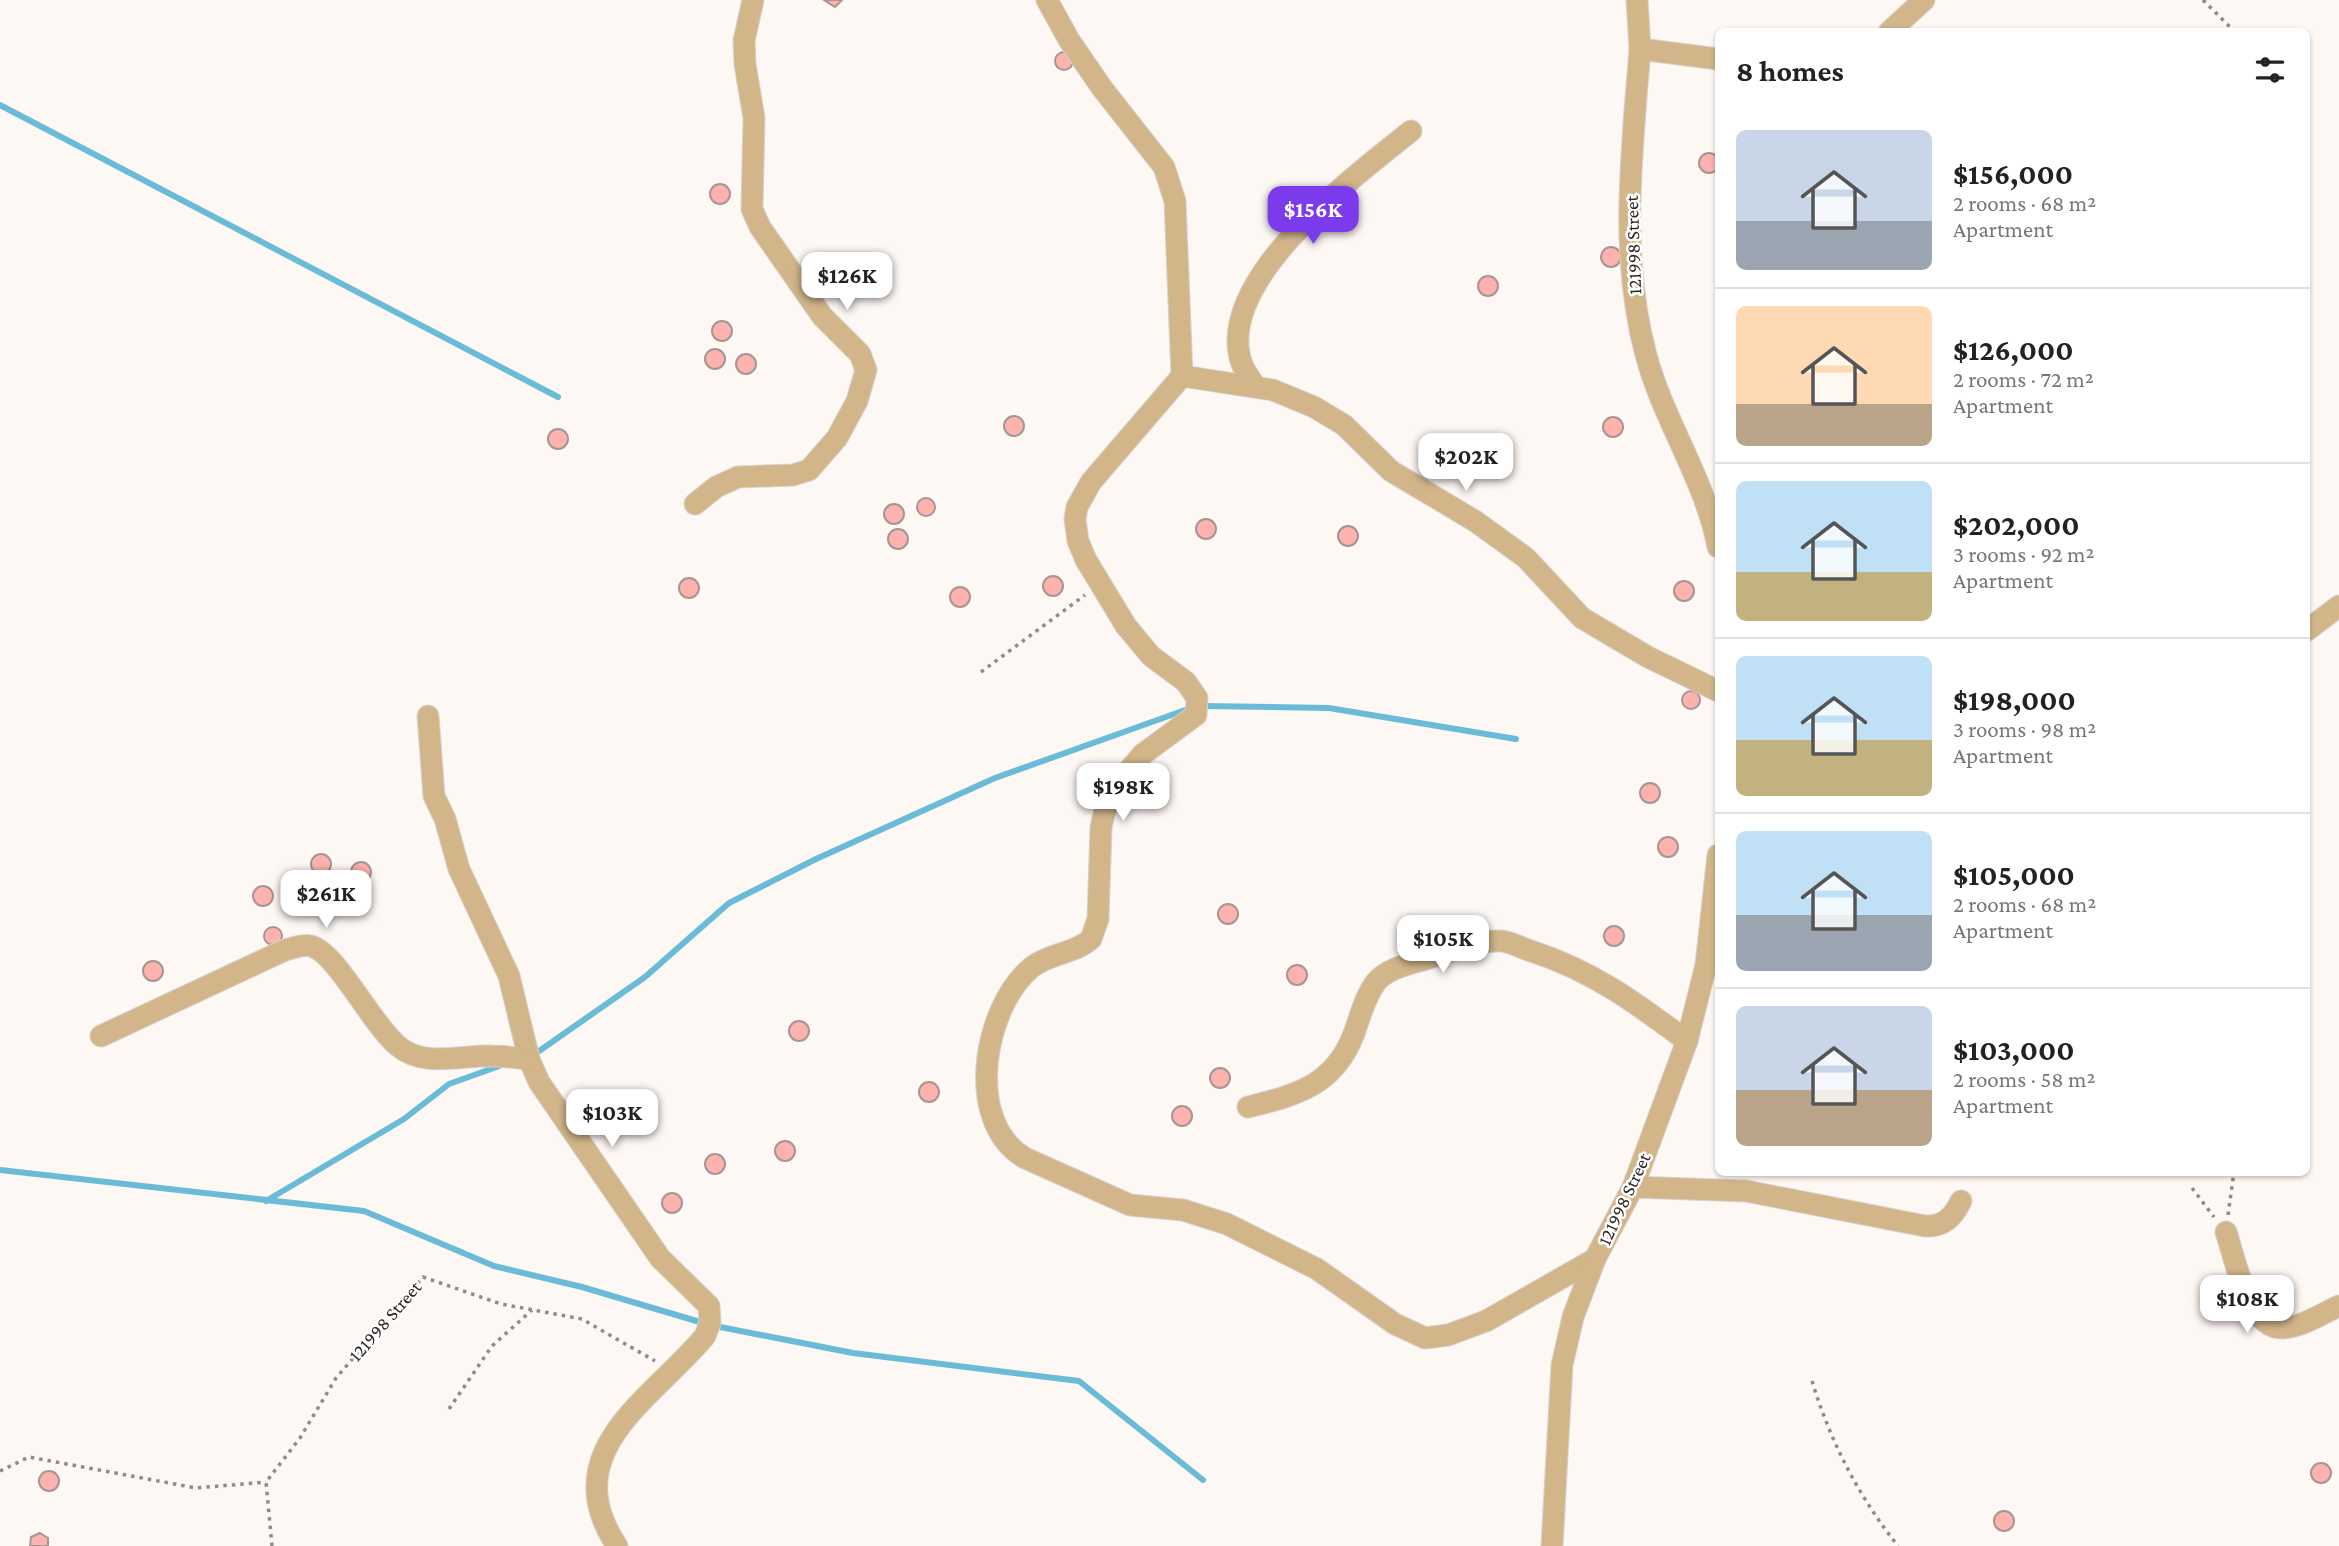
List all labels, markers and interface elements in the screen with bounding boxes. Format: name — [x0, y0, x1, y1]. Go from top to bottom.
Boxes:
icon: filters — [2251, 51, 2289, 89]
text: 8 homes — [1736, 54, 1844, 87]
text: $156,000 — [1953, 157, 2073, 190]
icon: home — [1792, 158, 1876, 242]
pin: $156K — [1264, 187, 1362, 246]
text: 2 rooms · 68 m² — [1953, 190, 2096, 216]
street label: 121998 Street — [1621, 194, 1645, 295]
text: $156K — [1284, 196, 1342, 222]
text: Apartment — [1953, 216, 2053, 242]
pin: $126K — [798, 252, 896, 312]
text: $126K — [817, 262, 877, 288]
text: $126,000 — [1953, 333, 2073, 366]
icon: home — [1792, 334, 1876, 418]
text: 2 rooms · 72 m² — [1953, 366, 2094, 392]
text: Apartment — [1953, 392, 2053, 418]
pin: $202K — [1417, 434, 1515, 493]
text: $202K — [1434, 443, 1498, 469]
text: $202,000 — [1953, 508, 2079, 541]
icon: home — [1792, 509, 1876, 593]
text: 3 rooms · 92 m² — [1953, 541, 2094, 567]
text: Apartment — [1953, 567, 2053, 593]
text: $198,000 — [1953, 683, 2076, 716]
icon: home — [1792, 684, 1876, 768]
text: 3 rooms · 98 m² — [1953, 716, 2096, 742]
text: Apartment — [1953, 742, 2053, 768]
pin: $198K — [1074, 764, 1172, 823]
text: $198K — [1093, 773, 1153, 799]
text: $105,000 — [1953, 858, 2075, 891]
icon: home — [1792, 859, 1876, 943]
pin: $261K — [277, 870, 375, 930]
text: $261K — [296, 880, 356, 906]
text: 2 rooms · 68 m² — [1953, 891, 2096, 917]
pin: $105K — [1394, 916, 1492, 975]
text: Apartment — [1953, 917, 2053, 943]
text: $105K — [1413, 925, 1473, 951]
text: $103,000 — [1953, 1033, 2074, 1066]
icon: home — [1792, 1034, 1876, 1118]
text: 2 rooms · 58 m² — [1953, 1066, 2095, 1092]
pin: $103K — [563, 1090, 661, 1149]
text: Apartment — [1953, 1092, 2053, 1118]
text: $103K — [582, 1099, 642, 1125]
street label: 121998 Street — [1594, 1149, 1655, 1248]
street label: 121998 Street — [345, 1276, 426, 1365]
pin: $108K — [2198, 1276, 2296, 1335]
text: $108K — [2216, 1285, 2278, 1311]

